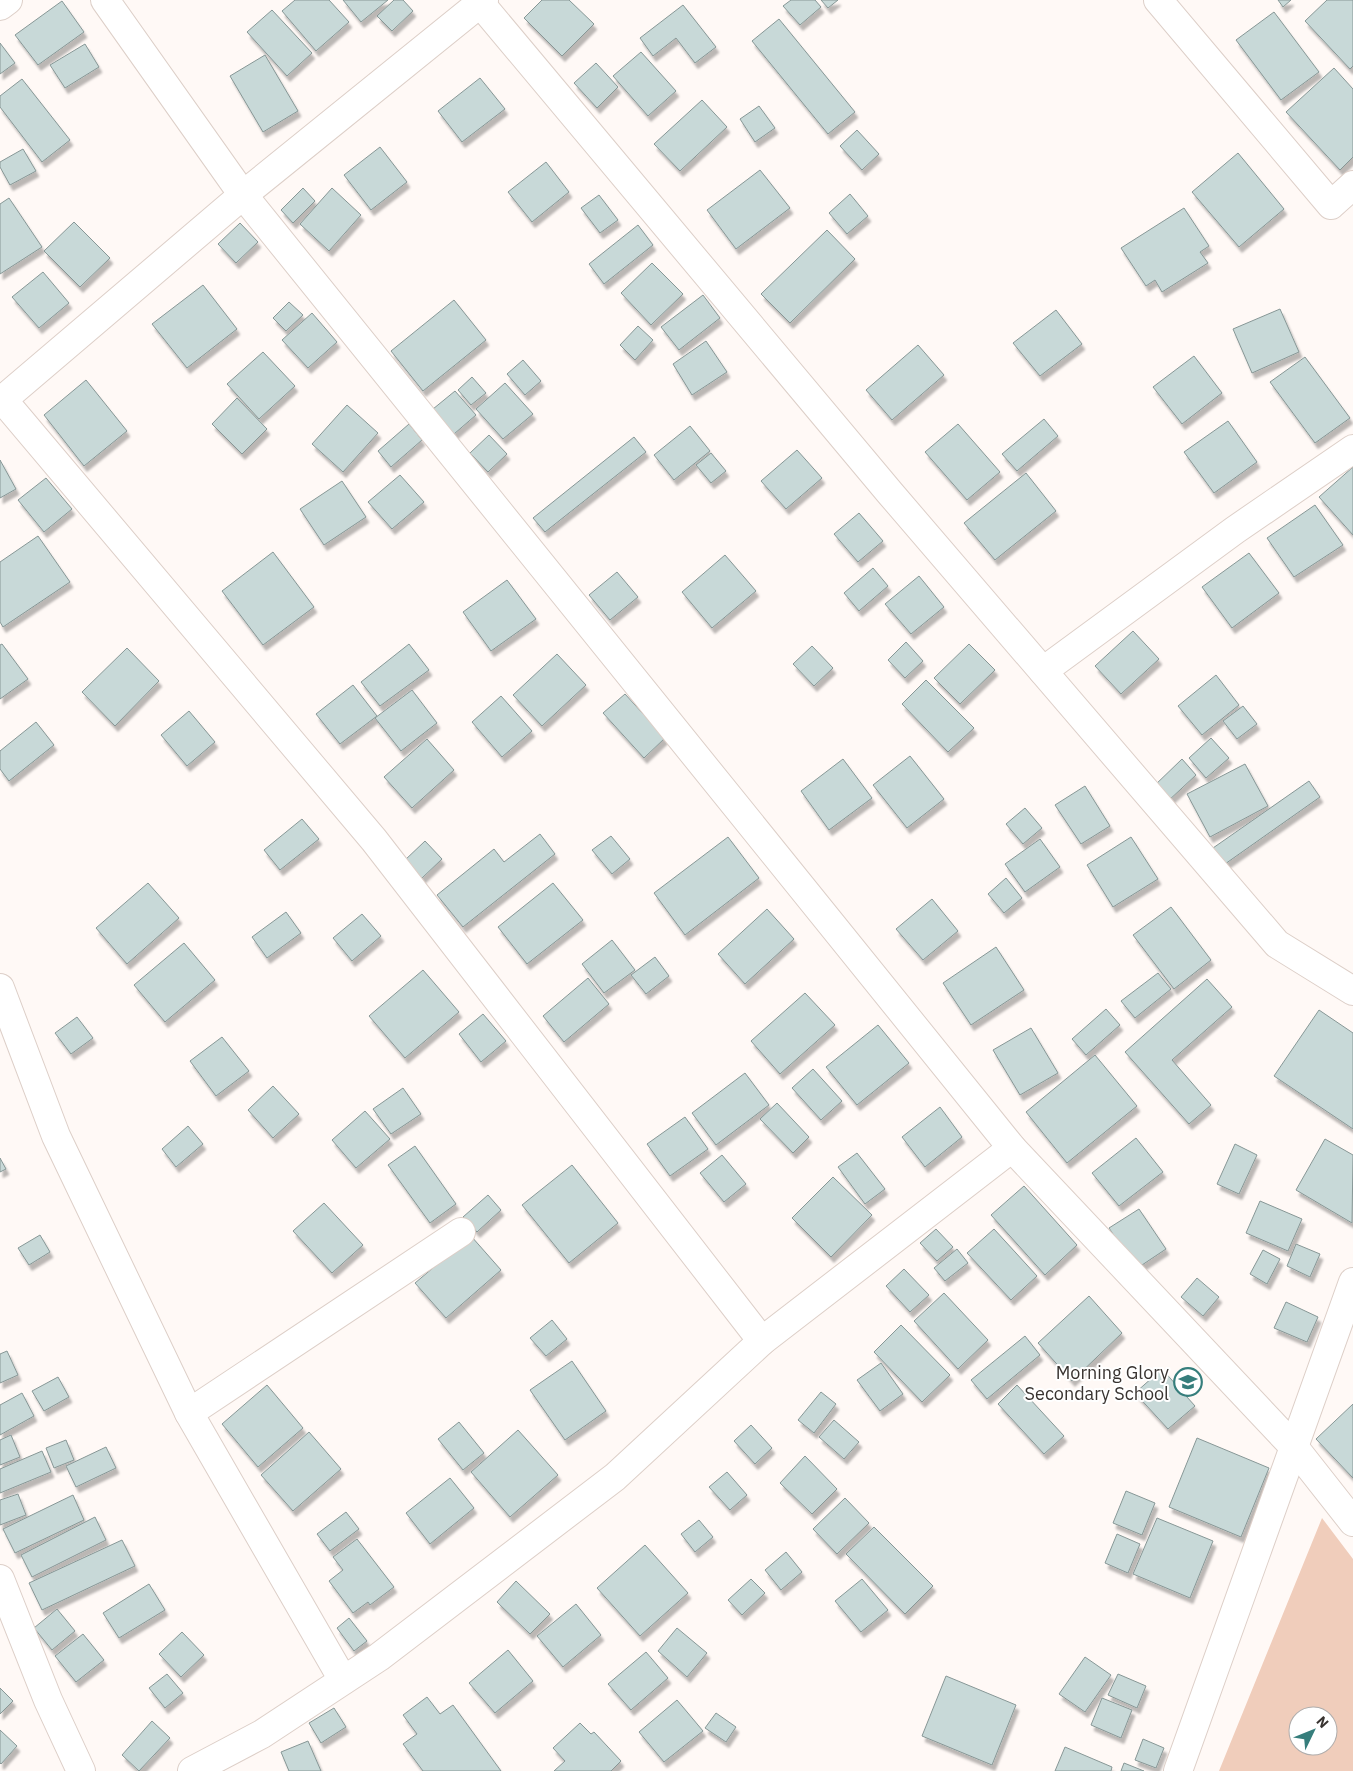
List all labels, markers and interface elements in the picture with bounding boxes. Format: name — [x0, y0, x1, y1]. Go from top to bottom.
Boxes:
place label: Morning Glory Secondary School — [1025, 1361, 1169, 1405]
school or university icon: Morning Glory Secondary School — [1173, 1367, 1203, 1397]
north arrow — [1288, 1706, 1338, 1756]
text: N — [1312, 1712, 1333, 1732]

